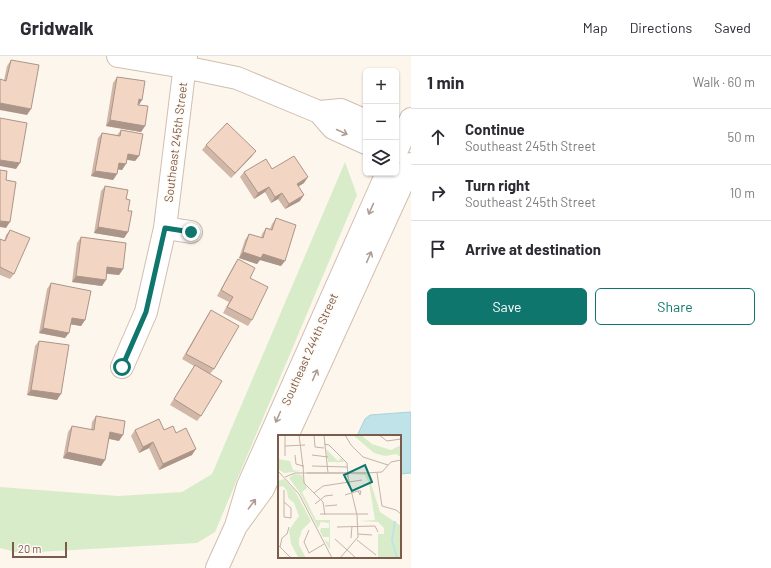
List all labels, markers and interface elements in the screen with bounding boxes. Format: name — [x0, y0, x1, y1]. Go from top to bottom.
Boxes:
text: Gridwalk — [20, 16, 94, 39]
text: Map — [583, 19, 608, 36]
text: Directions — [630, 19, 692, 36]
text: Saved — [714, 19, 751, 36]
map controls — [363, 68, 399, 176]
button: + — [363, 68, 399, 104]
text: 1 min — [427, 72, 464, 92]
text: Walk · 60 m — [693, 74, 755, 90]
street label: Southeast 245th Street — [161, 81, 189, 203]
button: − — [363, 104, 399, 140]
text: Continue — [465, 120, 525, 138]
icon: ahead — [427, 126, 449, 148]
one-way arrow — [336, 129, 348, 136]
text: 50 m — [728, 129, 755, 145]
text: Southeast 245th Street — [465, 138, 596, 154]
button: layers — [363, 140, 399, 176]
text: Turn right — [465, 176, 530, 194]
icon: right — [427, 182, 449, 204]
text: 10 m — [730, 185, 755, 201]
text: Southeast 245th Street — [465, 194, 596, 210]
one-way arrow — [367, 202, 374, 214]
route end — [182, 223, 200, 241]
icon: arrive — [427, 238, 449, 260]
text: Arrive at destination — [465, 240, 601, 258]
one-way arrow — [366, 251, 373, 263]
button: Save — [427, 288, 587, 325]
button: Share — [595, 288, 755, 325]
street label: Southeast 244th Street — [278, 291, 340, 407]
route start — [113, 358, 131, 376]
one-way arrow — [312, 369, 319, 381]
one-way arrow — [274, 411, 282, 423]
inset map — [278, 435, 401, 558]
one-way arrow — [248, 499, 256, 510]
scale bar — [12, 540, 67, 559]
text: 20 m — [18, 542, 41, 555]

